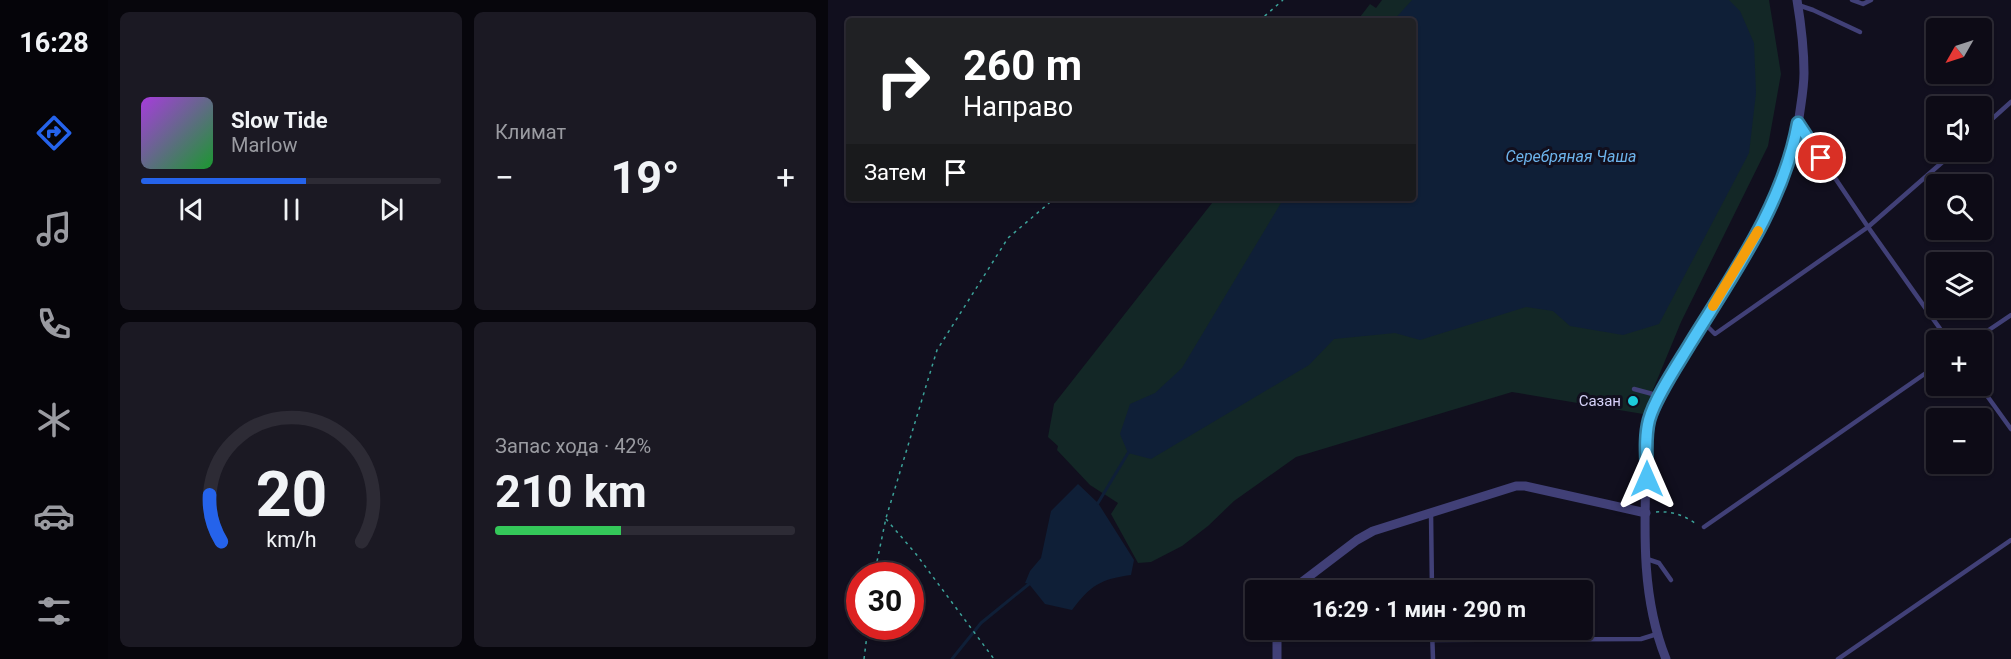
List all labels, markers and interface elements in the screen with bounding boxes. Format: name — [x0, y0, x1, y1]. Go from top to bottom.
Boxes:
north arrow — [1926, 18, 1992, 84]
map controls — [1926, 18, 1992, 474]
text: 16:28 — [19, 27, 89, 59]
text: 260 m — [963, 41, 1082, 90]
icon: right — [864, 42, 942, 120]
text: Направо — [963, 91, 1073, 123]
button: sound — [1926, 96, 1992, 162]
text: Slow Tide — [231, 108, 328, 133]
icon: directions — [33, 112, 75, 154]
text: Климат — [495, 120, 566, 144]
pin — [1795, 132, 1846, 183]
text: Marlow — [231, 133, 297, 157]
icon: arrive — [1804, 141, 1837, 174]
water label: Серебряная Чаша — [1506, 147, 1636, 166]
text: 19° — [610, 151, 680, 204]
icon: arrive — [939, 156, 972, 189]
text: − — [495, 158, 514, 197]
text: + — [776, 158, 795, 197]
text: Затем — [864, 160, 927, 185]
button: search — [1926, 174, 1992, 240]
icon: previous — [175, 193, 208, 226]
icon: pause — [275, 193, 308, 226]
icon: next — [375, 193, 408, 226]
icon: music — [33, 208, 75, 250]
button: layers — [1926, 252, 1992, 318]
icon: phone — [33, 303, 75, 345]
button: + — [1926, 330, 1992, 396]
place label: Сазан — [1579, 392, 1621, 410]
marker: Сазан — [1626, 394, 1640, 408]
icon: climate — [33, 399, 75, 441]
button: − — [1926, 408, 1992, 474]
text: Запас хода · 42% — [495, 434, 651, 458]
position arrow — [1615, 447, 1679, 511]
text: 20 — [255, 458, 327, 531]
text: 210 km — [495, 465, 647, 518]
icon: car — [33, 495, 75, 537]
text: km/h — [266, 527, 316, 552]
speed limit sign: 30 — [846, 562, 924, 640]
icon: filters — [33, 590, 75, 632]
text: 16:29 · 1 мин · 290 m — [1312, 597, 1526, 622]

